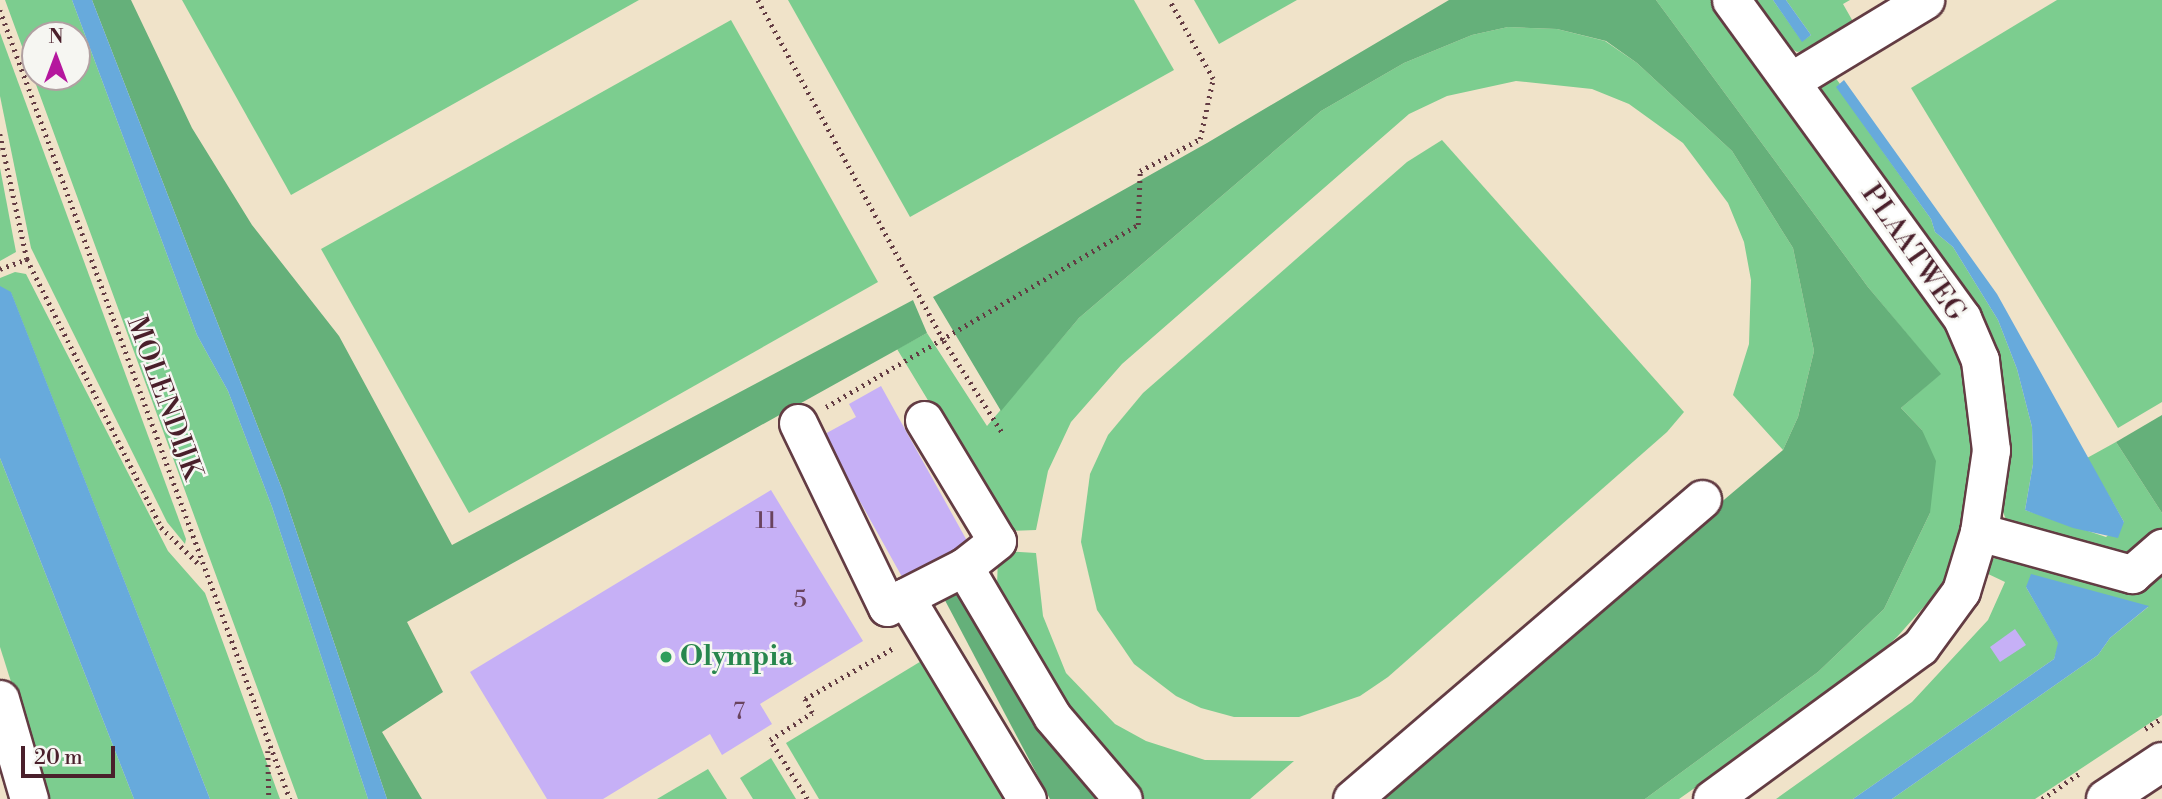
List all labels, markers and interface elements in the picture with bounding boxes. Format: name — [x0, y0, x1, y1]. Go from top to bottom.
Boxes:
north arrow — [21, 21, 91, 91]
text: N — [48, 25, 64, 49]
street label: PLAATWEG — [1854, 178, 1972, 328]
street label: MOLENDIJK — [119, 312, 209, 484]
house number: 11 — [755, 508, 777, 536]
house number: 5 — [793, 587, 807, 615]
place label: Olympia — [680, 640, 793, 674]
marker: Olympia — [658, 649, 674, 665]
house number: 7 — [733, 699, 745, 727]
scale bar — [24, 732, 119, 776]
text: 20 m — [34, 745, 83, 771]

